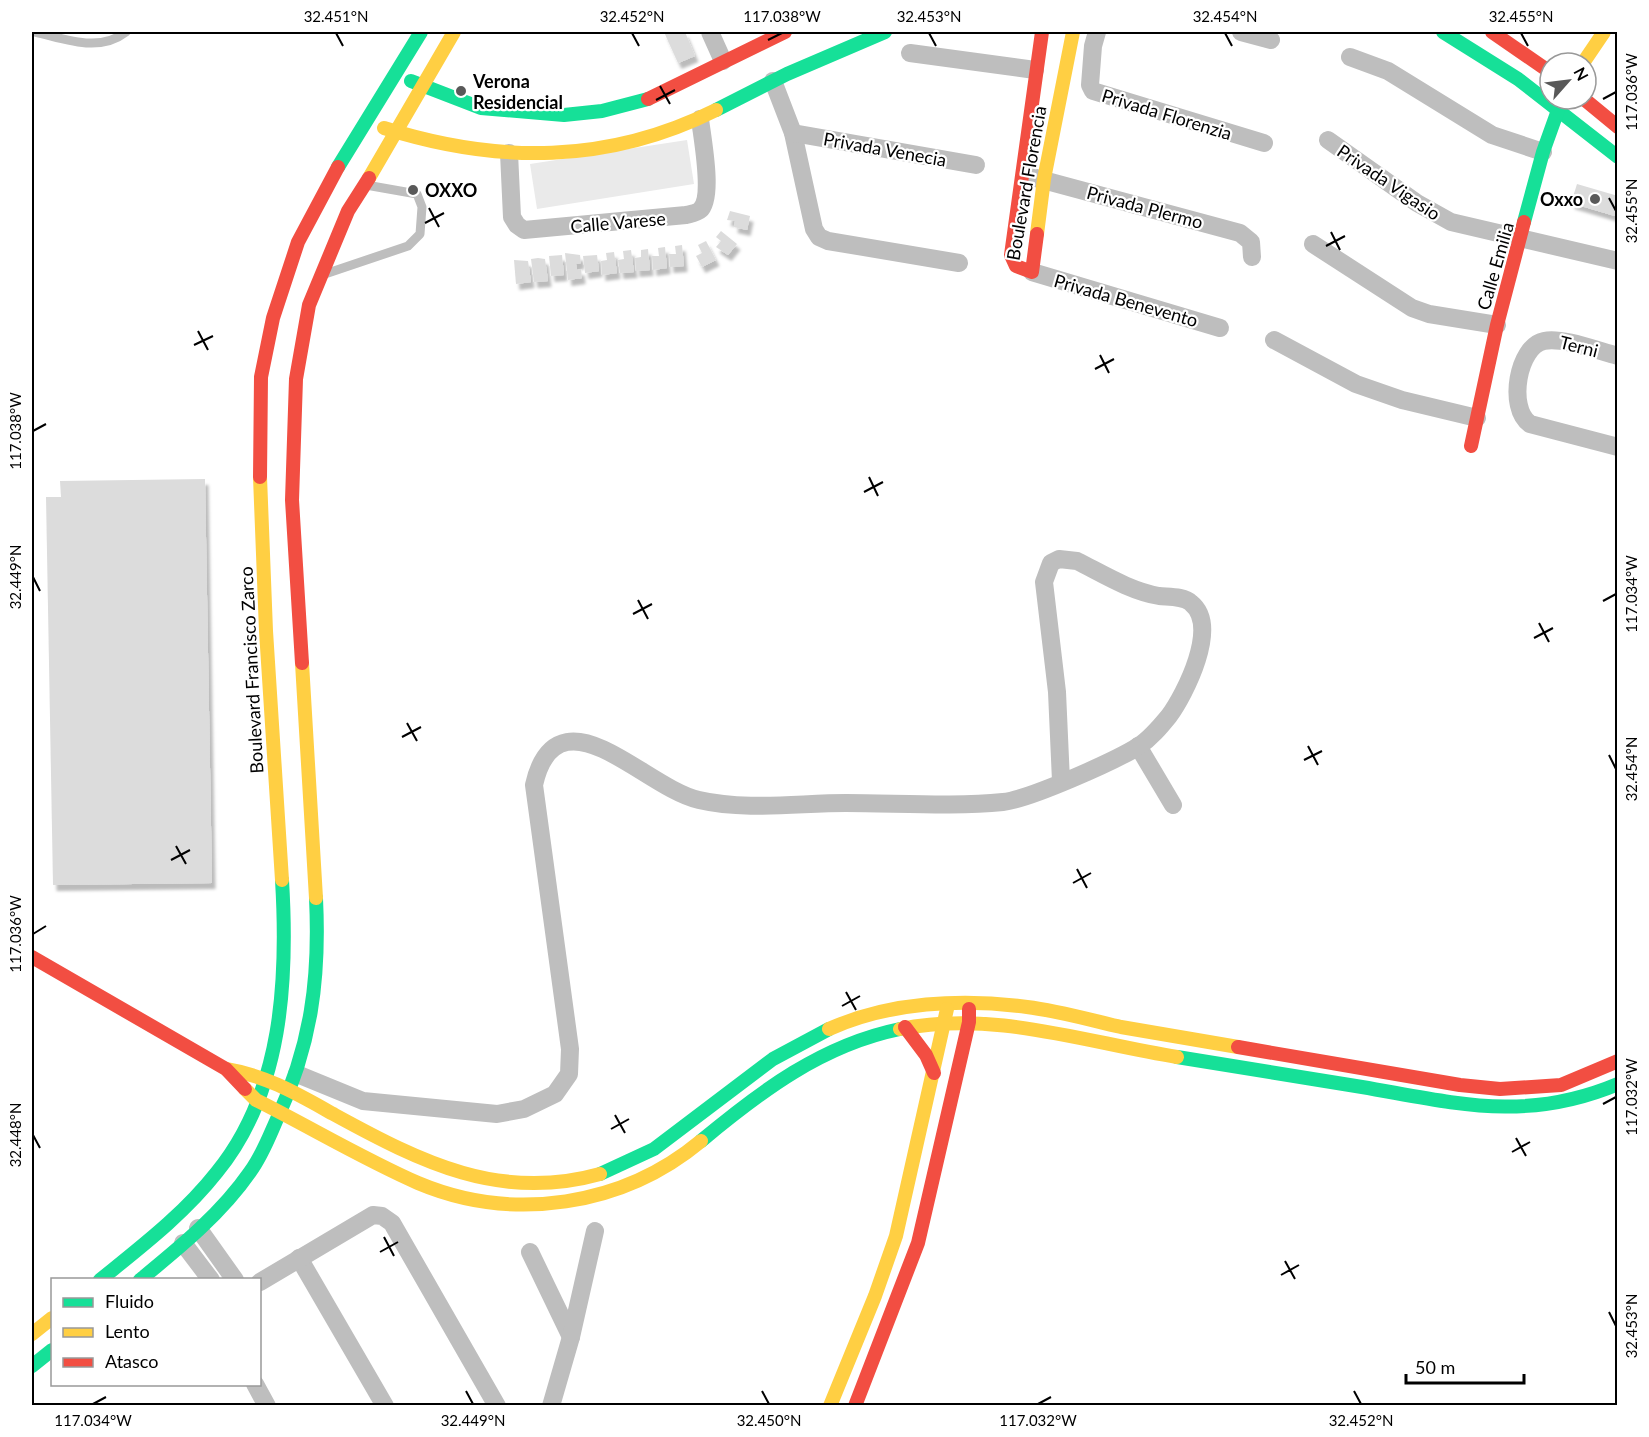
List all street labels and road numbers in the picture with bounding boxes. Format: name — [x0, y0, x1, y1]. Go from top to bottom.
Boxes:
street label: Privada Florenzia — [1099, 84, 1235, 144]
street label: Boulevard Florencia — [1002, 104, 1050, 262]
street label: Privada Venecia — [822, 127, 948, 171]
street label: Privada Vigasio — [1333, 139, 1445, 225]
street label: Privada Plermo — [1085, 181, 1205, 233]
street label: Calle Varese — [569, 207, 667, 237]
street label: Calle Emilia — [1472, 220, 1518, 312]
street label: Privada Benevento — [1052, 269, 1200, 331]
street label: Terni — [1557, 331, 1601, 361]
street label: Boulevard Francisco Zarco — [235, 566, 267, 774]

